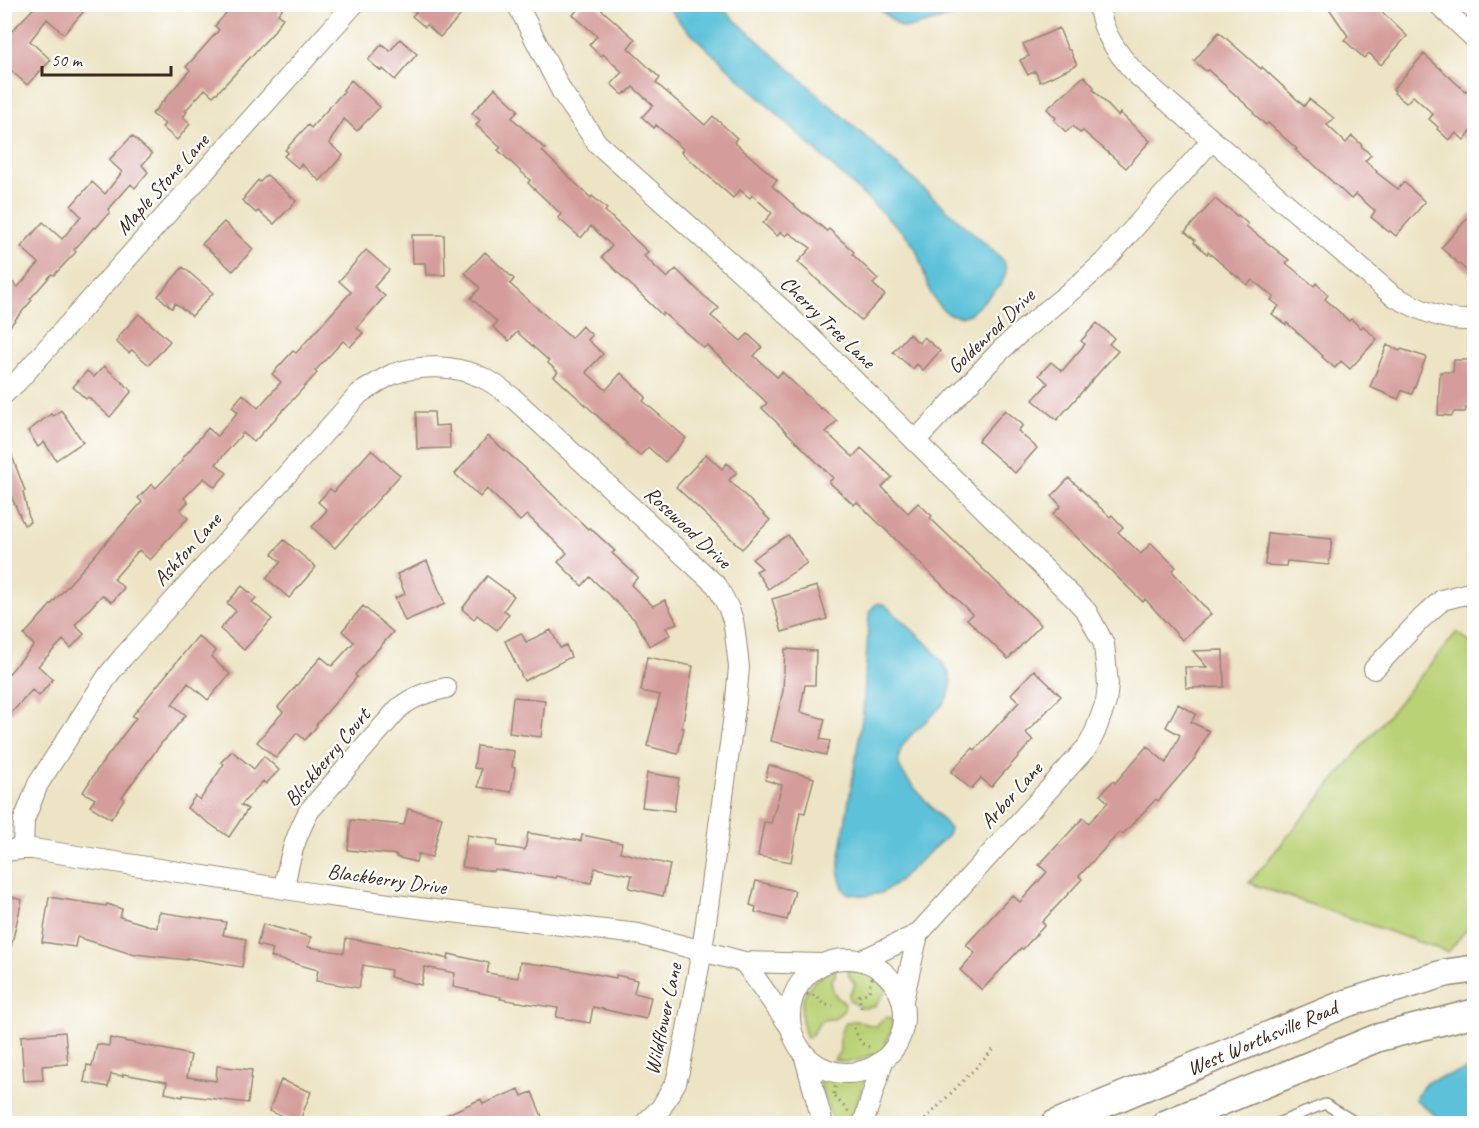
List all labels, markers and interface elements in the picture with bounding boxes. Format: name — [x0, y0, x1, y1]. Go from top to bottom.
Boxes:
scale bar — [42, 39, 171, 77]
text: 50 m — [51, 49, 84, 71]
street label: Maple Stone Lane — [110, 127, 215, 240]
street label: Cherry Tree Lane — [775, 270, 883, 375]
street label: Goldenrod Drive — [942, 282, 1041, 379]
street label: Rosewood Drive — [639, 480, 738, 575]
street label: Ashton Lane — [147, 506, 227, 591]
street label: Blsckberry Court — [278, 701, 377, 811]
street label: Arbor Lane — [974, 755, 1048, 834]
street label: Blackberry Drive — [326, 858, 449, 900]
street label: Wildflower Lane — [639, 960, 688, 1077]
street label: West Worthsville Road — [1183, 993, 1344, 1081]

